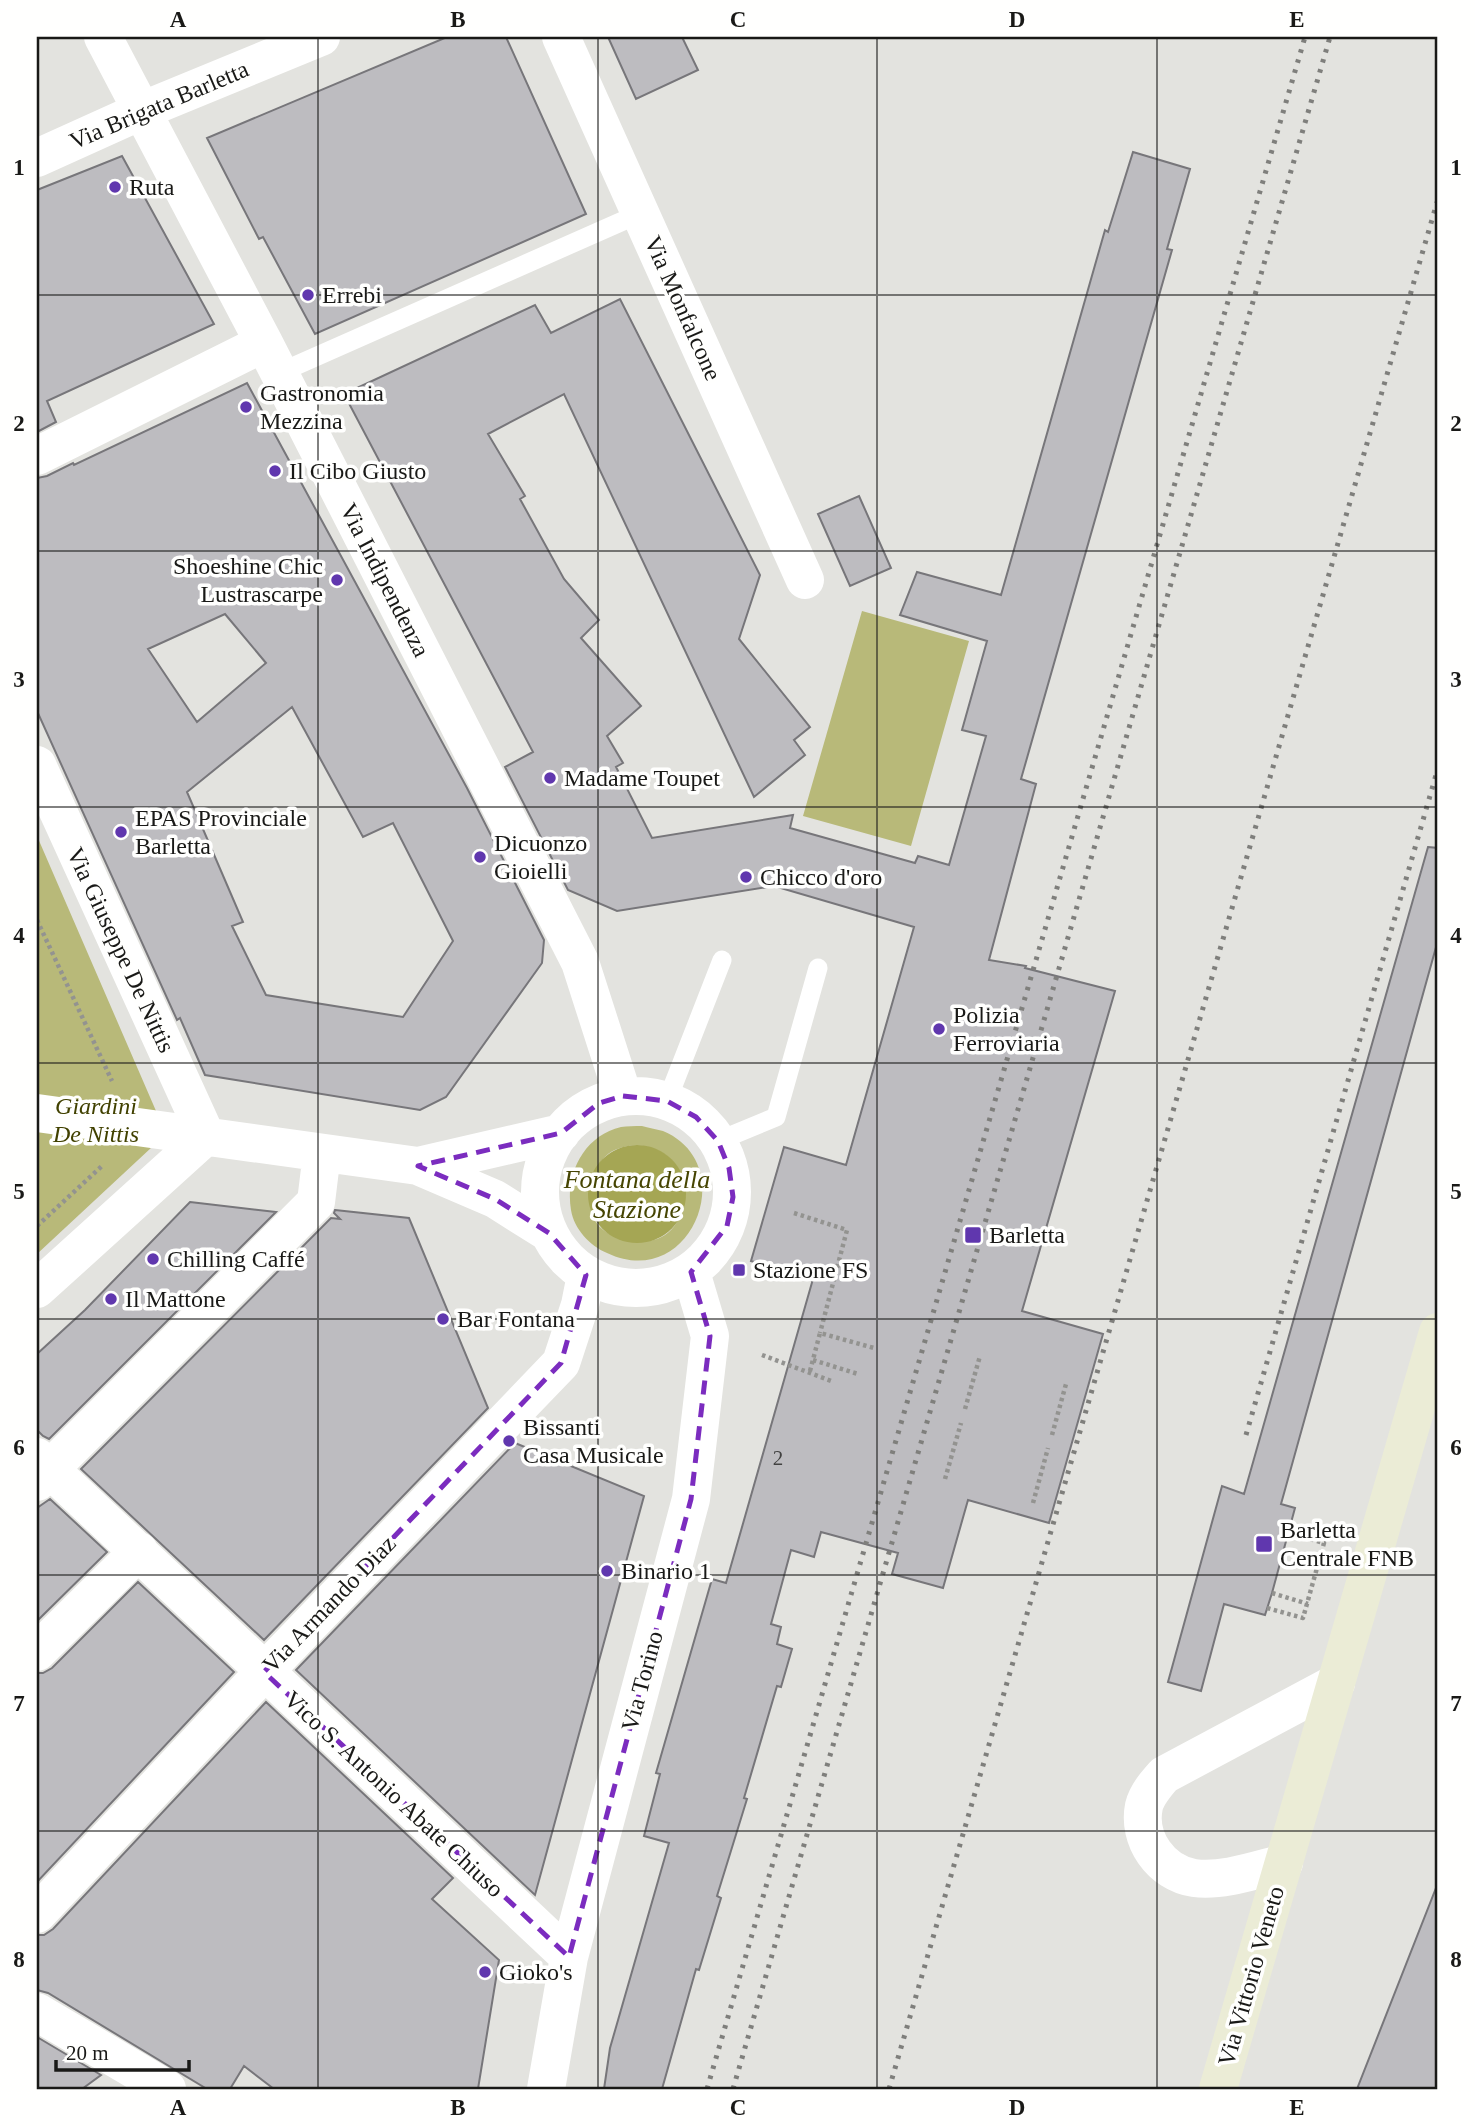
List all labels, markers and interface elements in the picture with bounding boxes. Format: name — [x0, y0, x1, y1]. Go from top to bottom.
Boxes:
text: A — [170, 7, 187, 32]
text: B — [450, 7, 466, 32]
text: C — [730, 7, 746, 32]
text: D — [1009, 7, 1025, 32]
text: E — [1289, 7, 1305, 32]
street label: Via Brigata Barletta — [66, 55, 253, 154]
text: 1 — [13, 155, 25, 180]
text: 1 — [1450, 155, 1462, 180]
place label: Ruta — [129, 174, 175, 200]
marker: Ruta — [107, 179, 123, 195]
street label: Via Monfalcone — [640, 232, 726, 384]
place label: Errebi — [322, 282, 382, 308]
marker: Errebi — [300, 287, 316, 303]
place label: Gastronomia Mezzina — [260, 380, 384, 434]
marker: Gastronomia Mezzina — [238, 399, 254, 415]
text: 2 — [13, 411, 25, 436]
text: 2 — [1450, 411, 1462, 436]
place label: Il Cibo Giusto — [289, 458, 426, 484]
marker: Il Cibo Giusto — [267, 463, 283, 479]
street label: Via Indipendenza — [335, 499, 435, 661]
place label: Shoeshine Chic Lustrascarpe — [173, 553, 323, 607]
marker: Shoeshine Chic Lustrascarpe — [329, 572, 345, 588]
text: 3 — [13, 667, 25, 692]
text: 3 — [1450, 667, 1462, 692]
place label: Madame Toupet — [564, 765, 720, 791]
marker: Madame Toupet — [542, 770, 558, 786]
place label: EPAS Provinciale Barletta — [135, 805, 307, 859]
marker: EPAS Provinciale Barletta — [113, 824, 129, 840]
place label: Dicuonzo Gioielli — [494, 830, 587, 884]
street label: Via Giuseppe De Nittis — [62, 843, 180, 1057]
marker: Dicuonzo Gioielli — [472, 849, 488, 865]
place label: Chicco d'oro — [760, 864, 882, 890]
marker: Chicco d'oro — [738, 869, 754, 885]
text: 4 — [13, 923, 25, 948]
text: 4 — [1450, 923, 1462, 948]
place label: Polizia Ferroviaria — [953, 1002, 1060, 1056]
marker: Polizia Ferroviaria — [931, 1021, 947, 1037]
park label: Giardini De Nittis — [52, 1093, 139, 1147]
water label: Fontana della Stazione — [563, 1165, 710, 1224]
text: 5 — [13, 1179, 25, 1204]
text: 5 — [1450, 1179, 1462, 1204]
place label: Barletta — [989, 1222, 1065, 1248]
marker: Barletta — [963, 1225, 983, 1245]
place label: Chilling Caffé — [167, 1246, 305, 1272]
marker: Chilling Caffé — [145, 1251, 161, 1267]
place label: Stazione FS — [753, 1257, 868, 1283]
marker: Stazione FS — [731, 1262, 747, 1278]
place label: Il Mattone — [125, 1286, 226, 1312]
marker: Il Mattone — [103, 1291, 119, 1307]
place label: Bar Fontana — [457, 1306, 575, 1332]
marker: Bar Fontana — [435, 1311, 451, 1327]
place label: Bissanti Casa Musicale — [523, 1414, 664, 1468]
marker: Bissanti Casa Musicale — [501, 1433, 517, 1449]
text: 6 — [13, 1435, 25, 1460]
text: 6 — [1450, 1435, 1462, 1460]
house number: 2 — [773, 1446, 783, 1470]
place label: Barletta Centrale FNB — [1280, 1517, 1414, 1571]
street label: Via Armando Diaz — [257, 1530, 401, 1678]
marker: Barletta Centrale FNB — [1254, 1534, 1274, 1554]
place label: Binario 1 — [621, 1558, 711, 1584]
marker: Binario 1 — [599, 1563, 615, 1579]
street label: Via Torino — [616, 1628, 668, 1734]
street label: Vico S. Antonio Abate Chiuso — [279, 1686, 509, 1902]
text: 7 — [13, 1691, 25, 1716]
text: 7 — [1450, 1691, 1462, 1716]
street label: Via Vittorio Veneto — [1213, 1883, 1289, 2069]
text: 8 — [13, 1947, 25, 1972]
text: 8 — [1450, 1947, 1462, 1972]
place label: Gioko's — [499, 1959, 573, 1985]
marker: Gioko's — [477, 1964, 493, 1980]
scale bar — [56, 2028, 189, 2072]
text: 20 m — [66, 2041, 109, 2065]
text: A — [170, 2095, 187, 2120]
text: B — [450, 2095, 466, 2120]
text: C — [730, 2095, 746, 2120]
text: D — [1009, 2095, 1025, 2120]
text: E — [1289, 2095, 1305, 2120]

